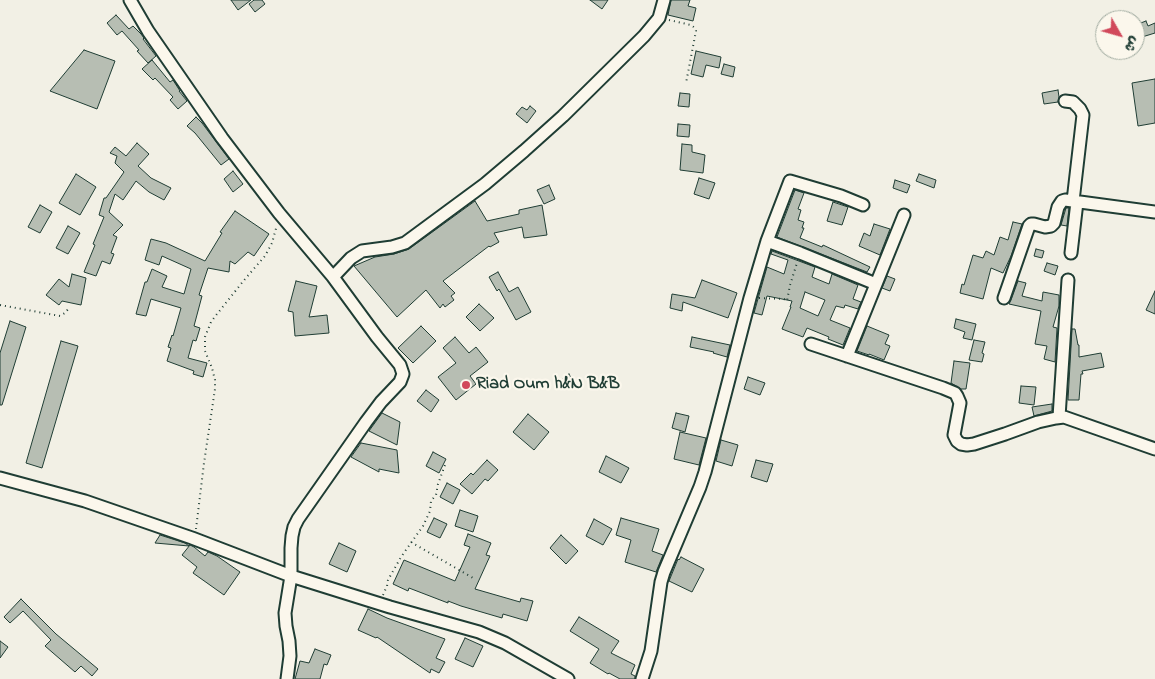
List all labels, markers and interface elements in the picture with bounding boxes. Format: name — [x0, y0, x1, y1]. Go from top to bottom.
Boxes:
north arrow — [1095, 10, 1145, 60]
text: ش — [1118, 31, 1144, 56]
place label: Riad Oum h&N B&B — [476, 374, 620, 396]
marker: Riad Oum h&N B&B — [460, 379, 472, 391]

